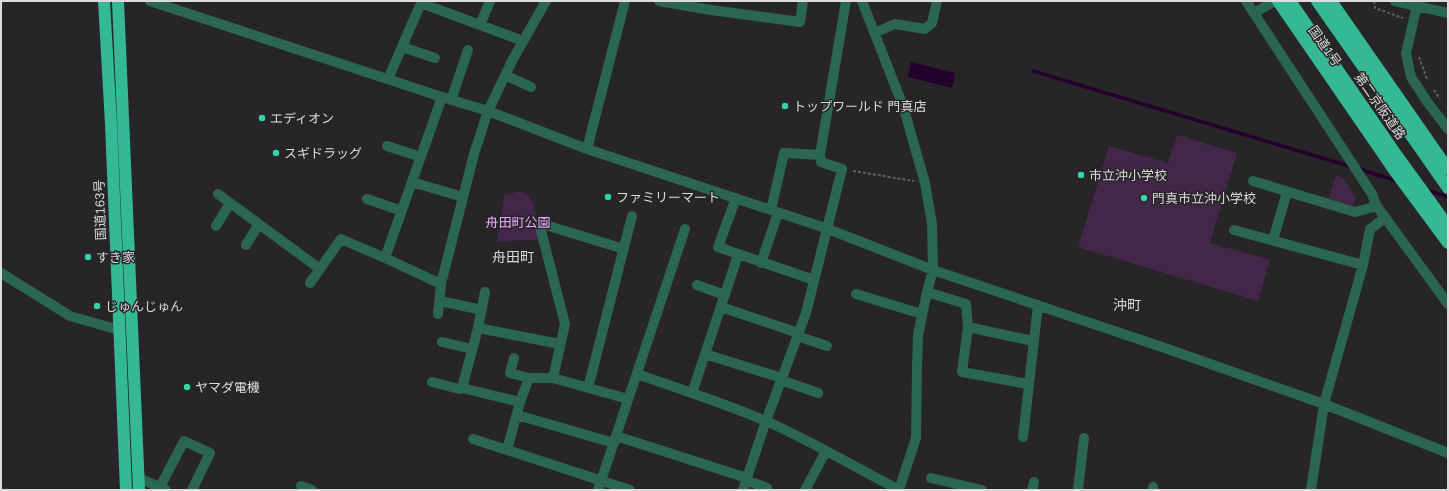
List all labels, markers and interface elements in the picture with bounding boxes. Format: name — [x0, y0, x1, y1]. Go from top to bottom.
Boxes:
street label: 国道1号 — [1306, 23, 1344, 69]
street label: 第二京阪道路 — [1351, 70, 1409, 142]
place label: トップワールド 門真店 — [793, 99, 927, 114]
marker: トップワールド 門真店 — [780, 101, 790, 111]
place label: エディオン — [270, 111, 334, 126]
marker: エディオン — [257, 113, 267, 123]
place label: スギドラッグ — [284, 146, 362, 161]
marker: スギドラッグ — [271, 148, 281, 158]
place label: 市立沖小学校 — [1089, 168, 1167, 183]
marker: 市立沖小学校 — [1076, 170, 1086, 180]
street label: 国道163号 — [91, 179, 109, 241]
place label: ファミリーマート — [616, 190, 720, 205]
place label: 門真市立沖小学校 — [1152, 191, 1256, 206]
marker: ファミリーマート — [603, 192, 613, 202]
marker: 門真市立沖小学校 — [1139, 193, 1149, 203]
park label: 舟田町公園 — [485, 215, 551, 230]
district label: 舟田町 — [492, 249, 534, 265]
place label: すき家 — [96, 250, 135, 265]
marker: すき家 — [83, 252, 93, 262]
district label: 沖町 — [1113, 297, 1141, 313]
place label: じゅんじゅん — [105, 299, 183, 314]
marker: じゅんじゅん — [92, 301, 102, 311]
place label: ヤマダ電機 — [195, 380, 260, 395]
marker: ヤマダ電機 — [182, 382, 192, 392]

